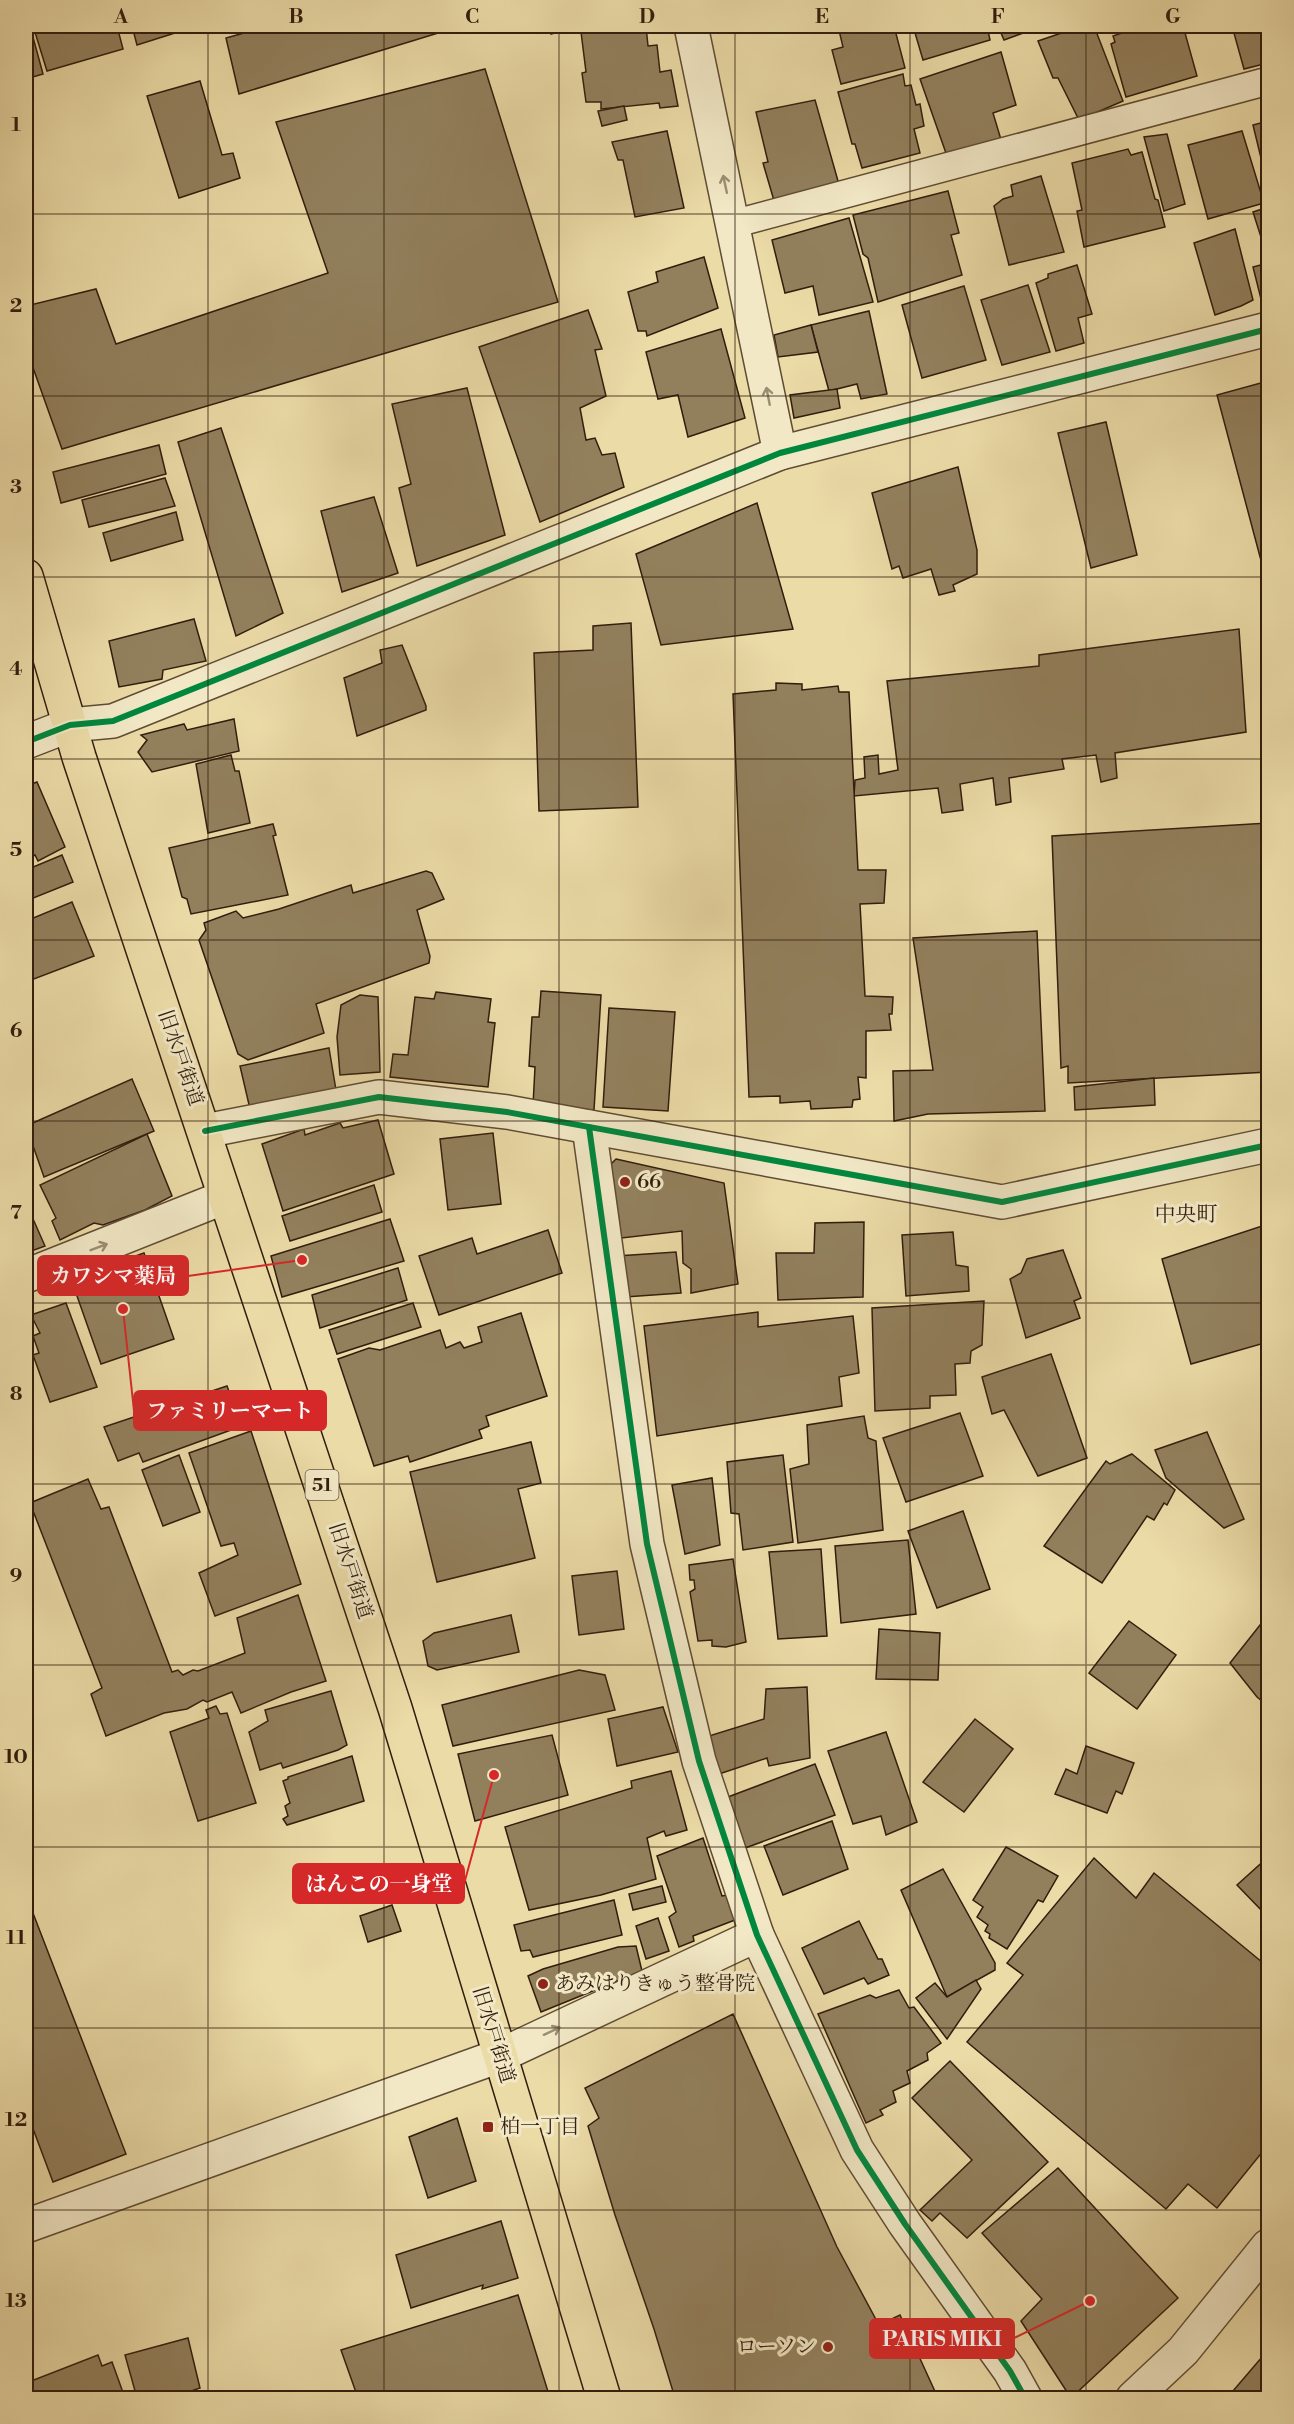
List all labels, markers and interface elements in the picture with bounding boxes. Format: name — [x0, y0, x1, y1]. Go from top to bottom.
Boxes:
text: A — [113, 5, 129, 30]
text: B — [288, 5, 304, 30]
text: C — [465, 5, 479, 30]
text: D — [639, 5, 655, 30]
text: E — [815, 5, 829, 30]
text: F — [991, 5, 1005, 30]
text: G — [1165, 5, 1181, 30]
text: 1 — [11, 113, 21, 138]
one-way arrow — [718, 175, 730, 194]
text: 2 — [10, 294, 22, 319]
one-way arrow — [762, 386, 773, 406]
text: 3 — [10, 475, 22, 500]
text: 4 — [9, 657, 23, 682]
text: 5 — [10, 838, 22, 863]
street label: 旧水戸街道 — [152, 1007, 208, 1109]
text: 6 — [10, 1019, 23, 1044]
place label: 66 — [637, 1170, 661, 1195]
marker: 66 — [618, 1175, 632, 1189]
text: 7 — [10, 1201, 22, 1226]
district label: 中央町 — [1155, 1202, 1218, 1228]
one-way arrow — [90, 1240, 108, 1251]
callout: カワシマ薬局 — [38, 1256, 188, 1295]
text: カワシマ薬局 — [50, 1264, 176, 1290]
text: 8 — [10, 1382, 23, 1407]
callout: ファミリーマート — [134, 1391, 326, 1430]
text: ファミリーマート — [146, 1399, 314, 1425]
road number: 51 — [306, 1470, 338, 1500]
street label: 旧水戸街道 — [323, 1520, 377, 1622]
text: 9 — [10, 1564, 22, 1589]
text: 10 — [4, 1745, 28, 1770]
callout: はんこの一身堂 — [293, 1864, 464, 1903]
text: はんこの一身堂 — [306, 1872, 453, 1898]
text: 11 — [6, 1926, 26, 1951]
place label: あみはりきゅう整骨院 — [555, 1972, 755, 1997]
marker: あみはりきゅう整骨院 — [536, 1977, 550, 1991]
street label: 旧水戸街道 — [466, 1984, 520, 2086]
one-way arrow — [543, 2024, 561, 2036]
text: 12 — [5, 2108, 27, 2133]
place label: 柏一丁目 — [500, 2115, 580, 2140]
marker: 柏一丁目 — [481, 2120, 495, 2134]
text: 13 — [5, 2289, 27, 2314]
callout: PARIS MIKI — [870, 2319, 1014, 2358]
text: PARIS MIKI — [882, 2327, 1002, 2353]
place label: ローソン — [737, 2335, 816, 2360]
marker: ローソン — [821, 2340, 835, 2354]

